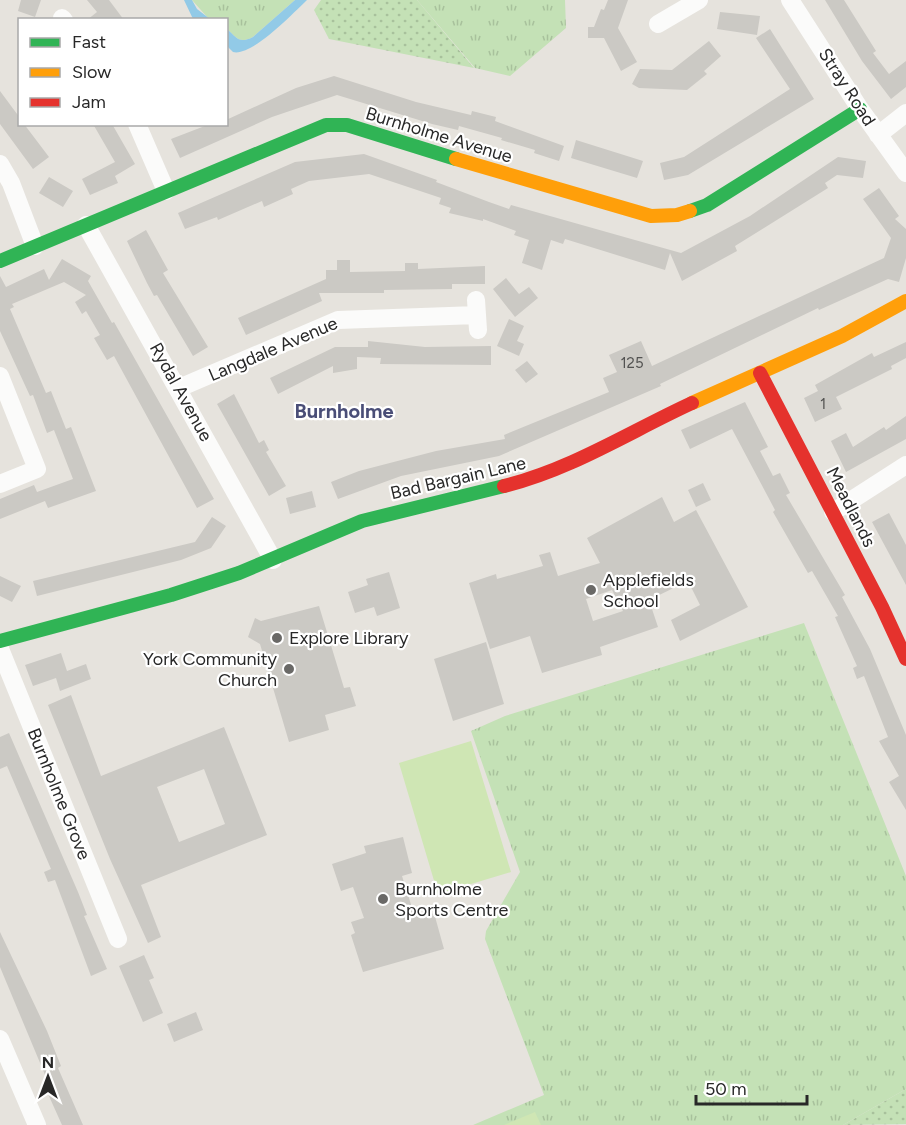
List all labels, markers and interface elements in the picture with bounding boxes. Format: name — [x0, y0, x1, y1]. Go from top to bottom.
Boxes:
legend — [18, 18, 228, 126]
text: Fast — [72, 31, 106, 53]
street label: Stray Road — [814, 44, 880, 130]
text: Slow — [72, 61, 111, 83]
text: Jam — [72, 91, 106, 113]
street label: Burnholme Avenue — [363, 102, 515, 168]
street label: Langdale Avenue — [205, 312, 341, 386]
street label: Rydal Avenue — [145, 339, 217, 445]
house number: 125 — [620, 354, 644, 372]
house number: 1 — [820, 395, 826, 413]
district label: Burnholme — [295, 399, 394, 423]
street label: Bad Bargain Lane — [388, 452, 528, 504]
street label: Meadlands — [821, 463, 881, 551]
place label: Applefields School — [603, 569, 694, 612]
marker: Applefields School — [584, 583, 598, 597]
place label: Explore Library — [289, 627, 409, 649]
marker: Explore Library — [270, 631, 284, 645]
place label: York Community Church — [143, 648, 278, 691]
marker: York Community Church — [282, 662, 296, 676]
street label: Burnholme Grove — [23, 725, 96, 863]
place label: Burnholme Sports Centre — [395, 878, 509, 921]
marker: Burnholme Sports Centre — [376, 892, 390, 906]
north arrow — [18, 1047, 78, 1107]
text: N — [42, 1053, 54, 1072]
scale bar — [696, 1068, 807, 1106]
text: 50 m — [705, 1078, 747, 1100]

